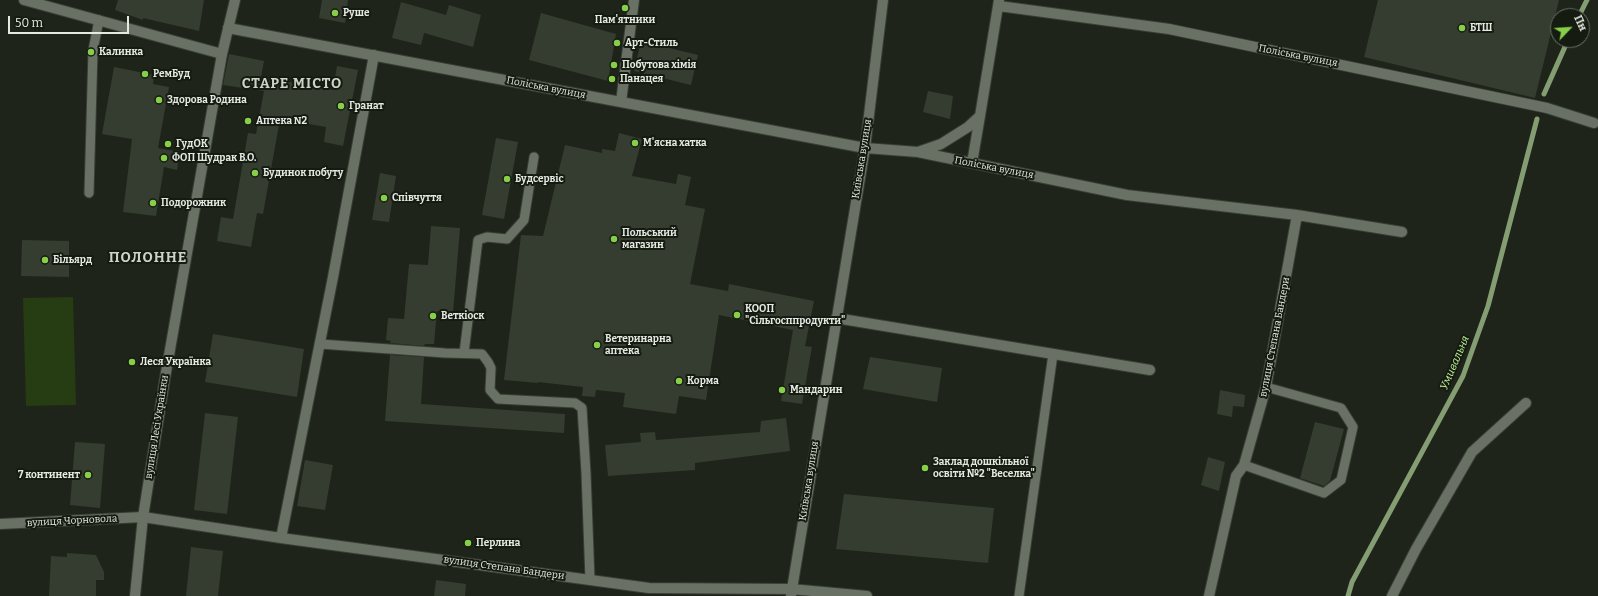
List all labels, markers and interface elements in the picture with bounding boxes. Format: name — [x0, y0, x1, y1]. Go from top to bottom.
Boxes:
marker: Пам'ятники — [620, 3, 630, 13]
place label: Руше — [343, 7, 369, 19]
scale bar — [10, 8, 131, 34]
marker: Руше — [330, 8, 340, 18]
north arrow — [1550, 8, 1590, 48]
text: Пн — [1571, 13, 1590, 33]
place label: Пам'ятники — [595, 14, 655, 26]
text: 50 m — [15, 16, 43, 30]
place label: БТШ — [1470, 22, 1492, 34]
marker: БТШ — [1457, 23, 1467, 33]
place label: Арт-Стиль — [625, 37, 678, 49]
marker: Арт-Стиль — [612, 38, 622, 48]
street label: Поліська вулиця — [1257, 42, 1339, 70]
place label: Калинка — [99, 46, 143, 58]
marker: Калинка — [86, 47, 96, 57]
place label: Побутова хімія — [622, 59, 696, 71]
marker: Побутова хімія — [609, 60, 619, 70]
place label: РемБуд — [153, 68, 190, 80]
marker: РемБуд — [140, 69, 150, 79]
place label: Панацея — [620, 73, 663, 85]
street label: Поліська вулиця — [505, 74, 587, 102]
marker: Панацея — [607, 74, 617, 84]
district label: СТАРЕ МІСТО — [242, 76, 342, 92]
place label: Здорова Родина — [167, 94, 247, 106]
marker: Здорова Родина — [154, 95, 164, 105]
place label: Гранат — [349, 100, 384, 112]
marker: Гранат — [336, 101, 346, 111]
place label: Аптека N2 — [256, 115, 307, 127]
marker: Аптека N2 — [243, 116, 253, 126]
street label: Київська вулиця — [850, 118, 874, 200]
place label: М'ясна хатка — [643, 137, 707, 149]
place label: ГудОК — [176, 138, 208, 150]
marker: М'ясна хатка — [630, 138, 640, 148]
marker: ГудОК — [163, 139, 173, 149]
place label: ФОП Шудрак В.О. — [172, 152, 256, 164]
marker: ФОП Шудрак В.О. — [159, 153, 169, 163]
street label: Поліська вулиця — [953, 154, 1035, 182]
place label: Будинок побуту — [263, 167, 343, 179]
marker: Будинок побуту — [250, 168, 260, 178]
place label: Будсервіс — [515, 173, 564, 185]
marker: Будсервіс — [502, 174, 512, 184]
place label: Співчуття — [392, 192, 442, 204]
marker: Співчуття — [379, 193, 389, 203]
place label: Подорожник — [161, 197, 226, 209]
marker: Подорожник — [148, 198, 158, 208]
place label: Польський магазин — [622, 227, 677, 250]
marker: Польський магазин — [609, 234, 619, 244]
district label: ПОЛОННЕ — [109, 250, 187, 266]
place label: Більярд — [53, 254, 92, 266]
marker: Більярд — [40, 255, 50, 265]
street label: вулиця Степана Бандери — [1257, 276, 1293, 398]
place label: КООП "Сільгосппродукти" — [745, 303, 845, 326]
place label: Веткіоск — [441, 310, 484, 322]
marker: КООП "Сільгосппродукти" — [732, 310, 742, 320]
marker: Веткіоск — [428, 311, 438, 321]
place label: Ветеринарна аптека — [605, 333, 671, 356]
water label: Умивальня — [1438, 334, 1472, 392]
marker: Ветеринарна аптека — [592, 340, 602, 350]
place label: Леся Українка — [140, 356, 211, 368]
marker: Леся Українка — [127, 357, 137, 367]
street label: вулиця Лесі Українки — [143, 374, 171, 480]
place label: Корма — [687, 375, 719, 387]
marker: Корма — [674, 376, 684, 386]
place label: Мандарин — [790, 384, 843, 396]
marker: Мандарин — [777, 385, 787, 395]
street label: Київська вулиця — [797, 440, 821, 522]
place label: Заклад дошкільної освіти №2 "Веселка" — [933, 456, 1035, 480]
marker: Заклад дошкільної освіти №2 "Веселка" — [920, 463, 930, 473]
place label: 7 континент — [18, 469, 80, 481]
marker: 7 континент — [83, 470, 93, 480]
street label: вулиця Чорновола — [26, 513, 118, 529]
place label: Перлина — [476, 537, 520, 549]
marker: Перлина — [463, 538, 473, 548]
street label: вулиця Степана Бандери — [443, 554, 565, 582]

